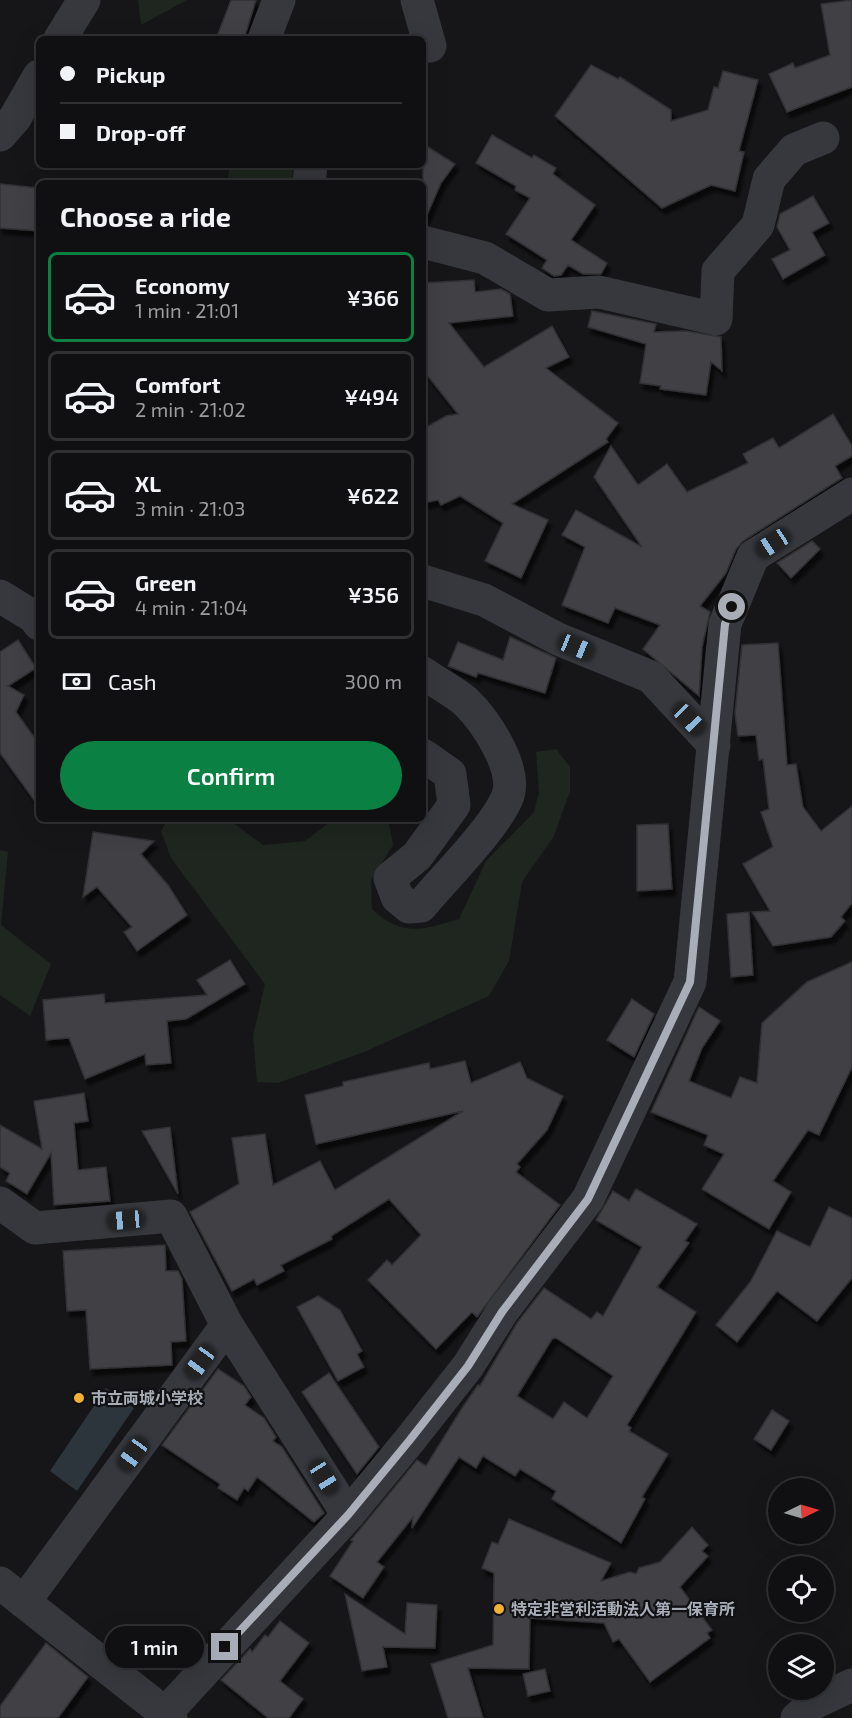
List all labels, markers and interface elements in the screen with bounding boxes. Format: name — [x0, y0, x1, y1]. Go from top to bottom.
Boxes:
text: Pickup — [96, 61, 165, 87]
text: Drop-off — [96, 119, 185, 145]
text: Choose a ride — [60, 200, 231, 232]
icon: car — [63, 270, 117, 324]
text: Economy — [135, 272, 230, 298]
text: ¥366 — [347, 284, 399, 310]
text: 1 min · 21:01 — [135, 298, 239, 322]
icon: car — [63, 369, 117, 423]
text: Comfort — [135, 371, 220, 397]
text: ¥494 — [344, 383, 399, 409]
text: 2 min · 21:02 — [135, 397, 246, 421]
icon: car — [63, 468, 117, 522]
text: XL — [135, 470, 161, 496]
text: ¥622 — [347, 482, 399, 508]
text: 3 min · 21:03 — [135, 496, 245, 520]
car — [753, 526, 793, 560]
icon: car — [63, 567, 117, 621]
text: Green — [135, 569, 197, 595]
text: ¥356 — [348, 581, 399, 607]
route start — [718, 593, 745, 620]
text: 4 min · 21:04 — [135, 595, 248, 619]
car — [556, 632, 596, 662]
icon: cash — [60, 665, 93, 698]
text: Cash — [108, 668, 157, 694]
text: 300 m — [345, 669, 402, 693]
car — [670, 700, 708, 738]
button: Confirm — [60, 741, 402, 810]
car — [107, 1209, 145, 1231]
car — [182, 1342, 218, 1382]
place label: 市立両城小学校 — [91, 1388, 203, 1407]
marker: 市立両城小学校 — [72, 1391, 86, 1405]
car — [115, 1434, 151, 1474]
car — [307, 1457, 341, 1497]
north arrow — [768, 1478, 834, 1544]
map controls — [768, 1478, 834, 1700]
button: locate — [768, 1556, 834, 1622]
place label: 特定非営利活動法人第一保育所 — [511, 1599, 735, 1618]
marker: 特定非営利活動法人第一保育所 — [492, 1602, 506, 1616]
callout: 1 min — [105, 1626, 204, 1668]
route end — [211, 1633, 238, 1660]
button: layers — [768, 1634, 834, 1700]
text: 1 min — [131, 1635, 178, 1659]

